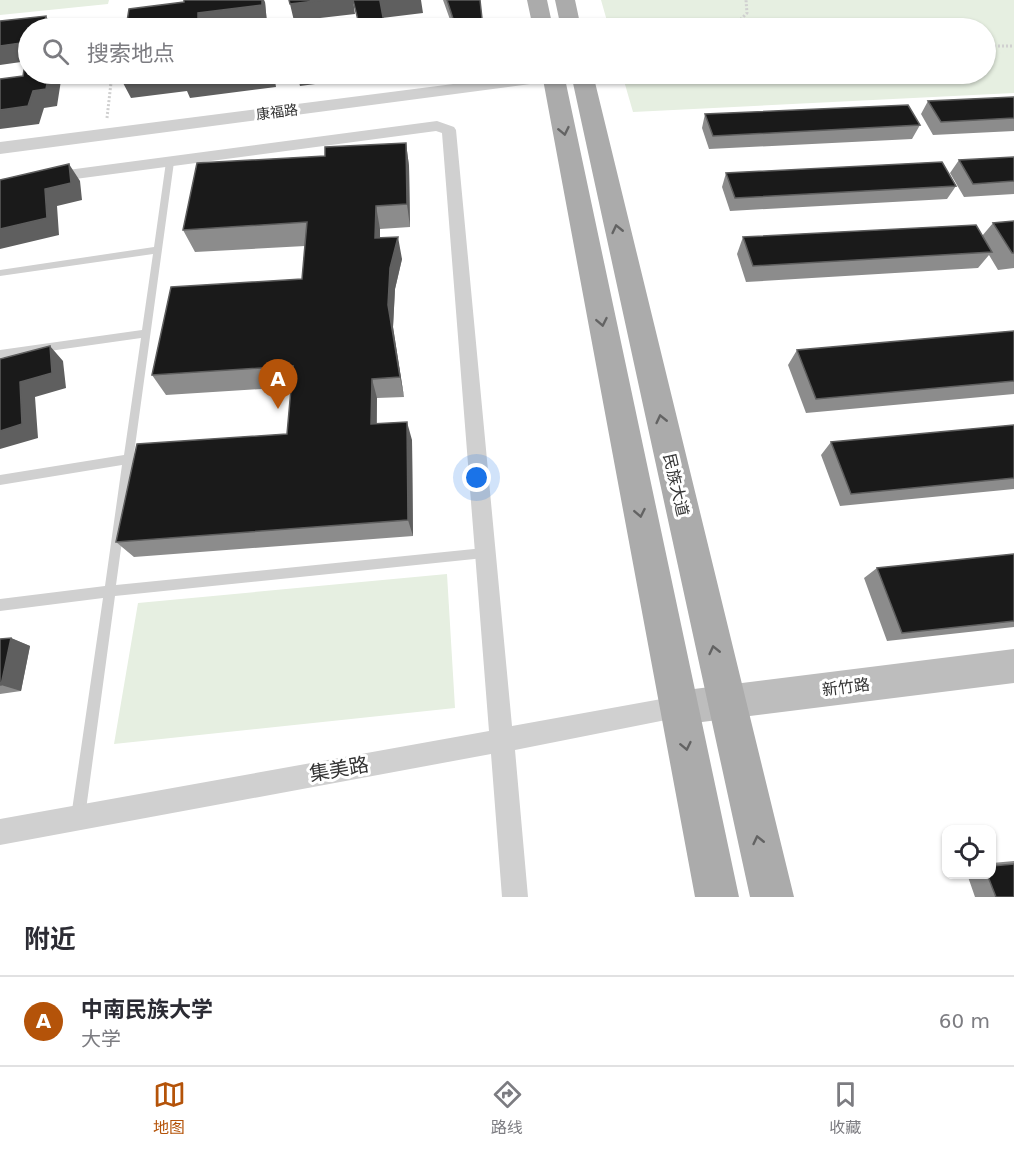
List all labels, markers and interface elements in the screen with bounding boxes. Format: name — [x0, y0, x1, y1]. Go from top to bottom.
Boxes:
search box — [18, 18, 996, 84]
icon: search — [39, 35, 72, 68]
text: 搜索地点 — [87, 41, 175, 66]
street label: 康福路 — [255, 102, 299, 122]
one-way arrow — [557, 126, 570, 136]
one-way arrow — [612, 224, 625, 234]
one-way arrow — [595, 317, 608, 327]
pin: A — [258, 360, 298, 409]
one-way arrow — [655, 414, 668, 424]
street label: 民族大道 — [660, 452, 692, 518]
your location — [462, 463, 491, 492]
one-way arrow — [633, 508, 646, 518]
one-way arrow — [708, 645, 721, 655]
street label: 新竹路 — [821, 675, 871, 699]
one-way arrow — [679, 741, 692, 751]
street label: 集美路 — [307, 752, 371, 786]
map controls — [942, 825, 996, 879]
button: locate — [942, 825, 996, 879]
one-way arrow — [752, 835, 765, 845]
text: 附近 — [24, 924, 76, 954]
text: 中南民族大学 — [81, 997, 213, 1022]
text: A — [36, 1009, 51, 1033]
text: 60 m — [939, 1009, 990, 1033]
text: 大学 — [81, 1027, 121, 1051]
tab: 地图 — [153, 1078, 186, 1138]
tab: 路线 — [491, 1078, 524, 1138]
tab: 收藏 — [829, 1078, 862, 1138]

